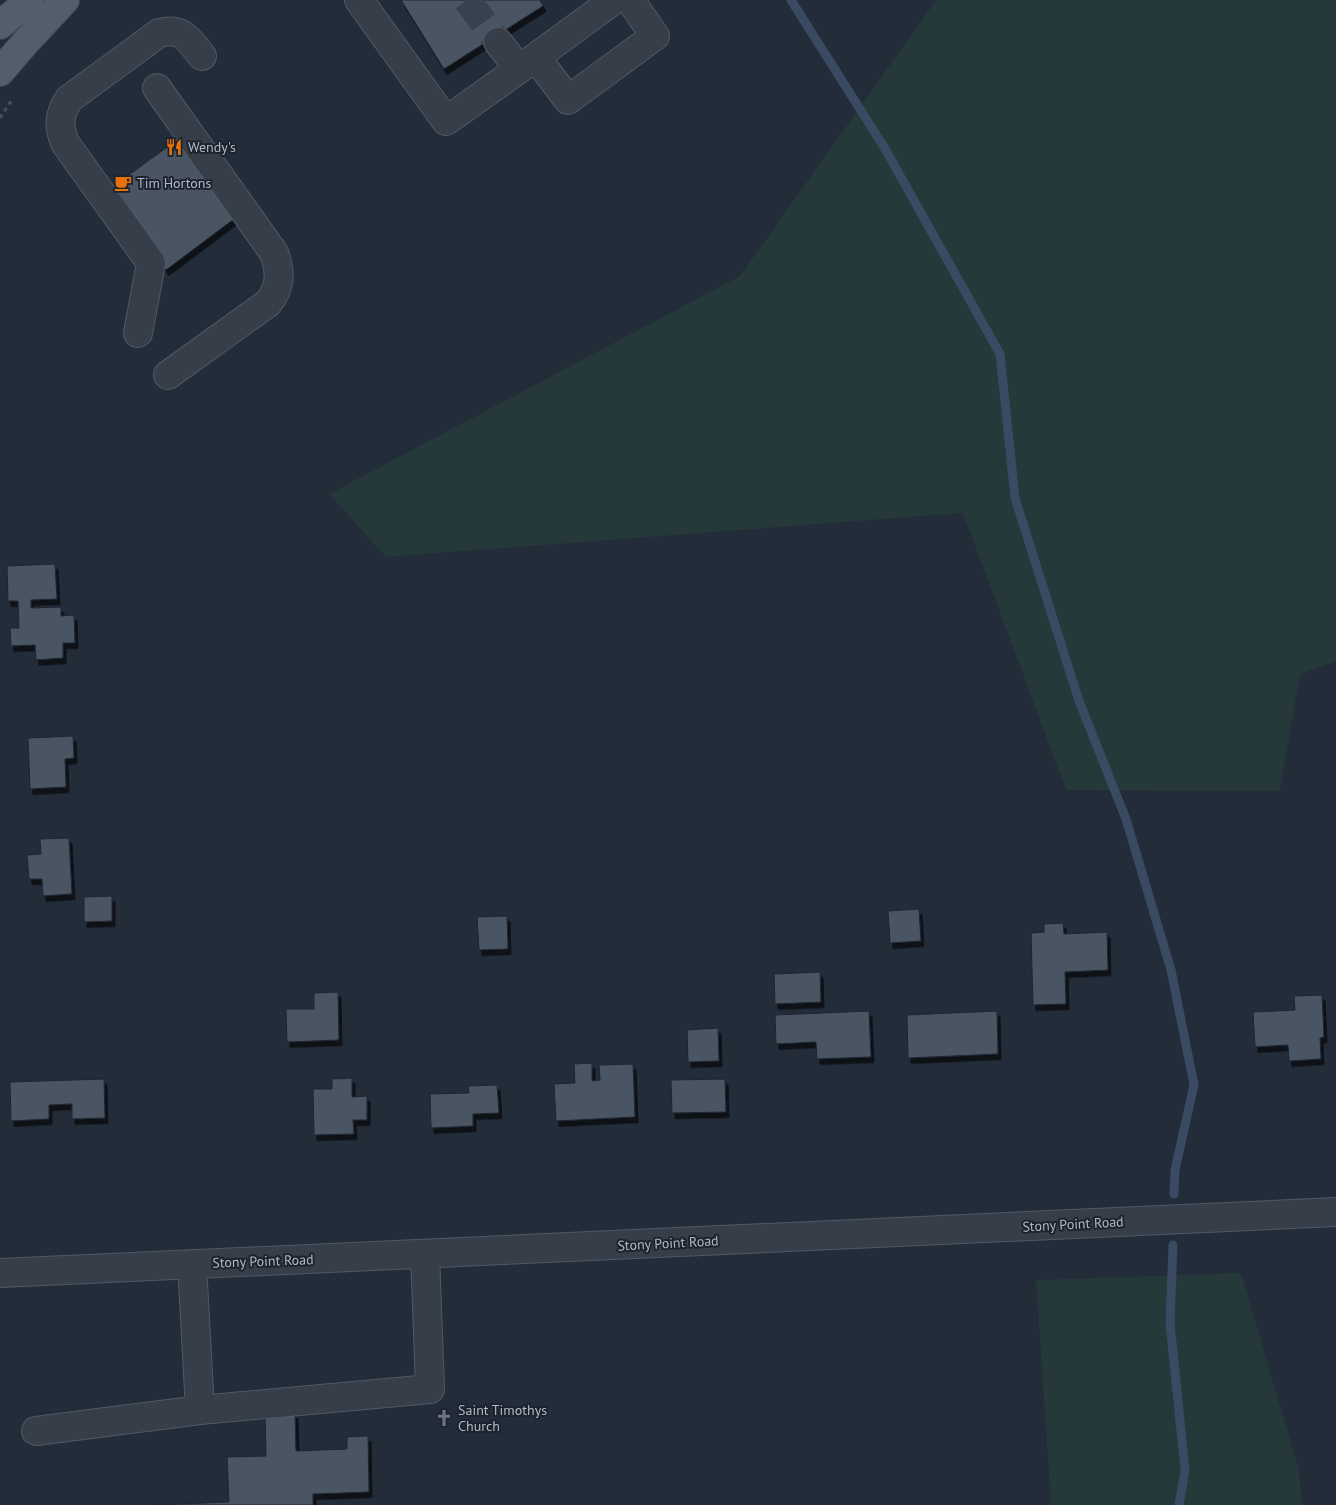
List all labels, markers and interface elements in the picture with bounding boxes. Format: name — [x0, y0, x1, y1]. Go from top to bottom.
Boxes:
restaurant icon: Wendy's — [164, 137, 184, 157]
place label: Wendy's — [188, 138, 236, 156]
cafe icon: Tim Hortons — [113, 173, 133, 193]
place label: Tim Hortons — [137, 174, 211, 192]
street label: Stony Point Road — [1022, 1212, 1124, 1236]
street label: Stony Point Road — [617, 1231, 719, 1255]
street label: Stony Point Road — [212, 1250, 314, 1272]
place label: Saint Timothys Church — [458, 1401, 547, 1435]
church icon: Saint Timothys Church — [434, 1408, 454, 1428]

